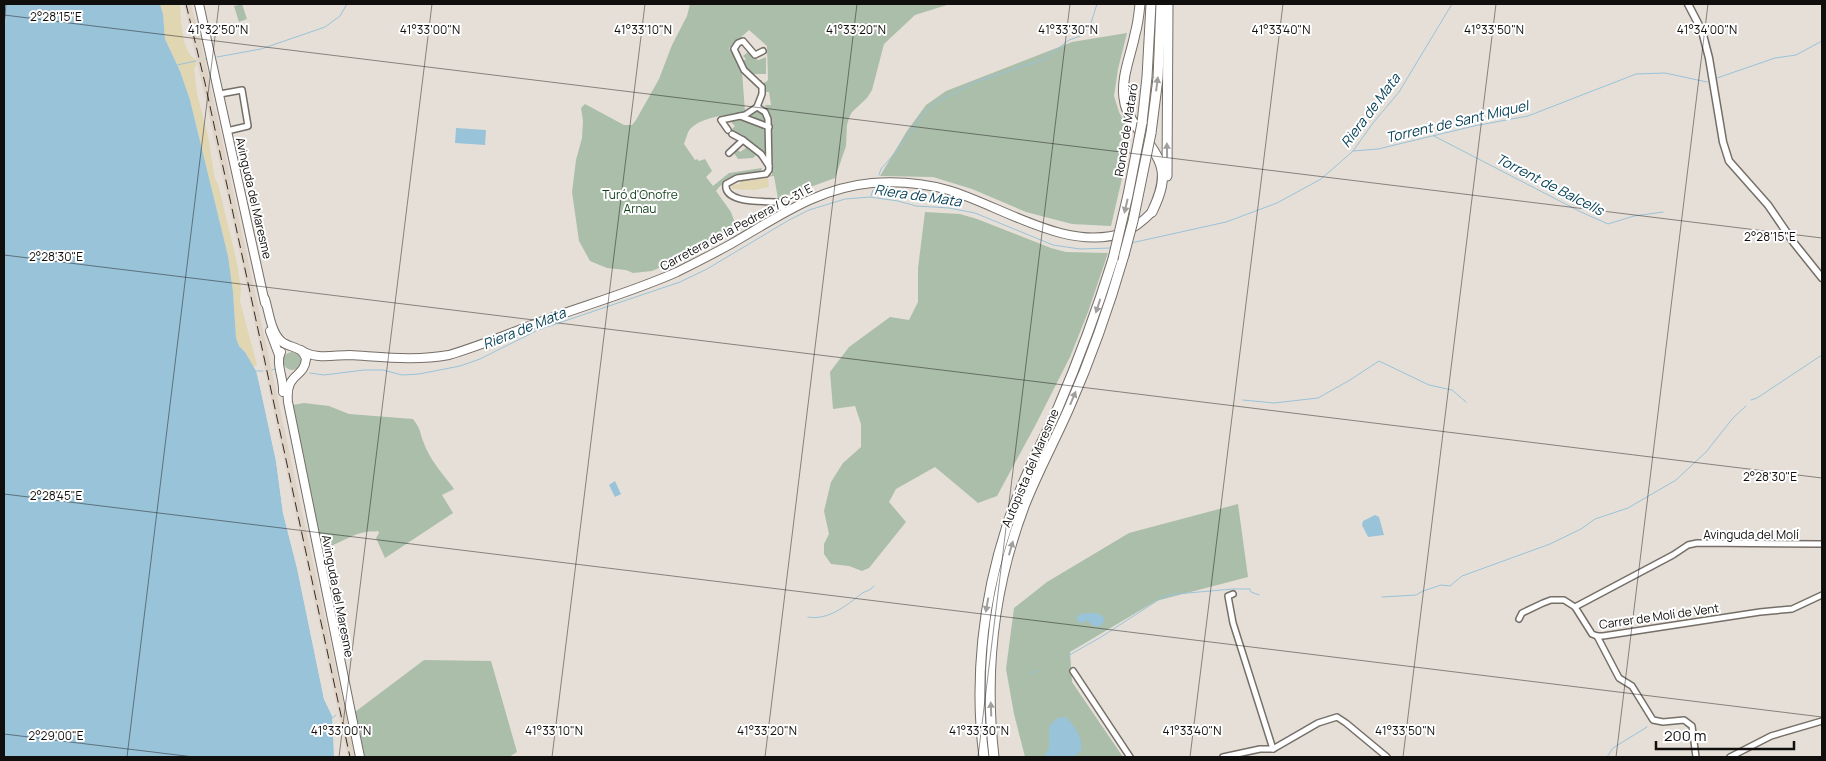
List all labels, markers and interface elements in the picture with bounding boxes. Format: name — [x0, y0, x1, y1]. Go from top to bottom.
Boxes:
text: 2°28'15"E — [30, 8, 82, 25]
text: 41°32'50"N — [188, 21, 248, 38]
text: 41°33'00"N — [400, 21, 460, 38]
text: 41°33'10"N — [614, 21, 672, 38]
text: 41°33'20"N — [826, 21, 886, 38]
text: 41°33'30"N — [1038, 21, 1098, 38]
text: 41°33'40"N — [1252, 21, 1310, 38]
text: 41°33'50"N — [1464, 21, 1524, 38]
text: 41°34'00"N — [1677, 21, 1737, 38]
water label: Riera de Mata — [1336, 68, 1405, 151]
one-way arrow — [1153, 76, 1161, 92]
street label: Ronda de Mataró — [1110, 82, 1142, 178]
water label: Torrent de Sant Miquel — [1384, 95, 1532, 147]
street label: Avinguda del Maresme — [232, 136, 276, 260]
one-way arrow — [1163, 142, 1171, 158]
water label: Torrent de Balcells — [1493, 149, 1609, 220]
street label: Carretera de la Pedrera / C-31 E — [657, 179, 815, 275]
water label: Riera de Mata — [873, 179, 964, 211]
park label: Turó d'Onofre Arnau — [602, 186, 678, 217]
one-way arrow — [1122, 198, 1130, 213]
text: 2°28'15"E — [1744, 228, 1796, 245]
text: 2°28'30"E — [29, 248, 83, 265]
one-way arrow — [1094, 298, 1102, 313]
water label: Riera de Mata — [480, 302, 569, 353]
one-way arrow — [1070, 391, 1078, 405]
street label: Autopista del Maresme — [997, 406, 1063, 530]
text: 2°28'30"E — [1743, 468, 1797, 485]
text: 2°28'45"E — [30, 487, 83, 504]
street label: Avinguda del Molí — [1703, 526, 1799, 543]
street label: Avinguda del Maresme — [318, 533, 358, 659]
one-way arrow — [1007, 541, 1015, 556]
one-way arrow — [983, 597, 991, 613]
street label: Carrer de Molí de Vent — [1598, 599, 1720, 633]
one-way arrow — [986, 700, 994, 716]
scale bar — [1656, 718, 1794, 750]
text: 41°33'00"N — [311, 722, 371, 739]
text: 41°33'10"N — [525, 722, 583, 739]
text: 41°33'20"N — [737, 722, 797, 739]
text: 41°33'30"N — [949, 722, 1009, 739]
text: 41°33'40"N — [1163, 722, 1221, 739]
text: 41°33'50"N — [1375, 722, 1435, 739]
text: 200 m — [1664, 725, 1707, 746]
text: 2°29'00"E — [28, 727, 84, 744]

